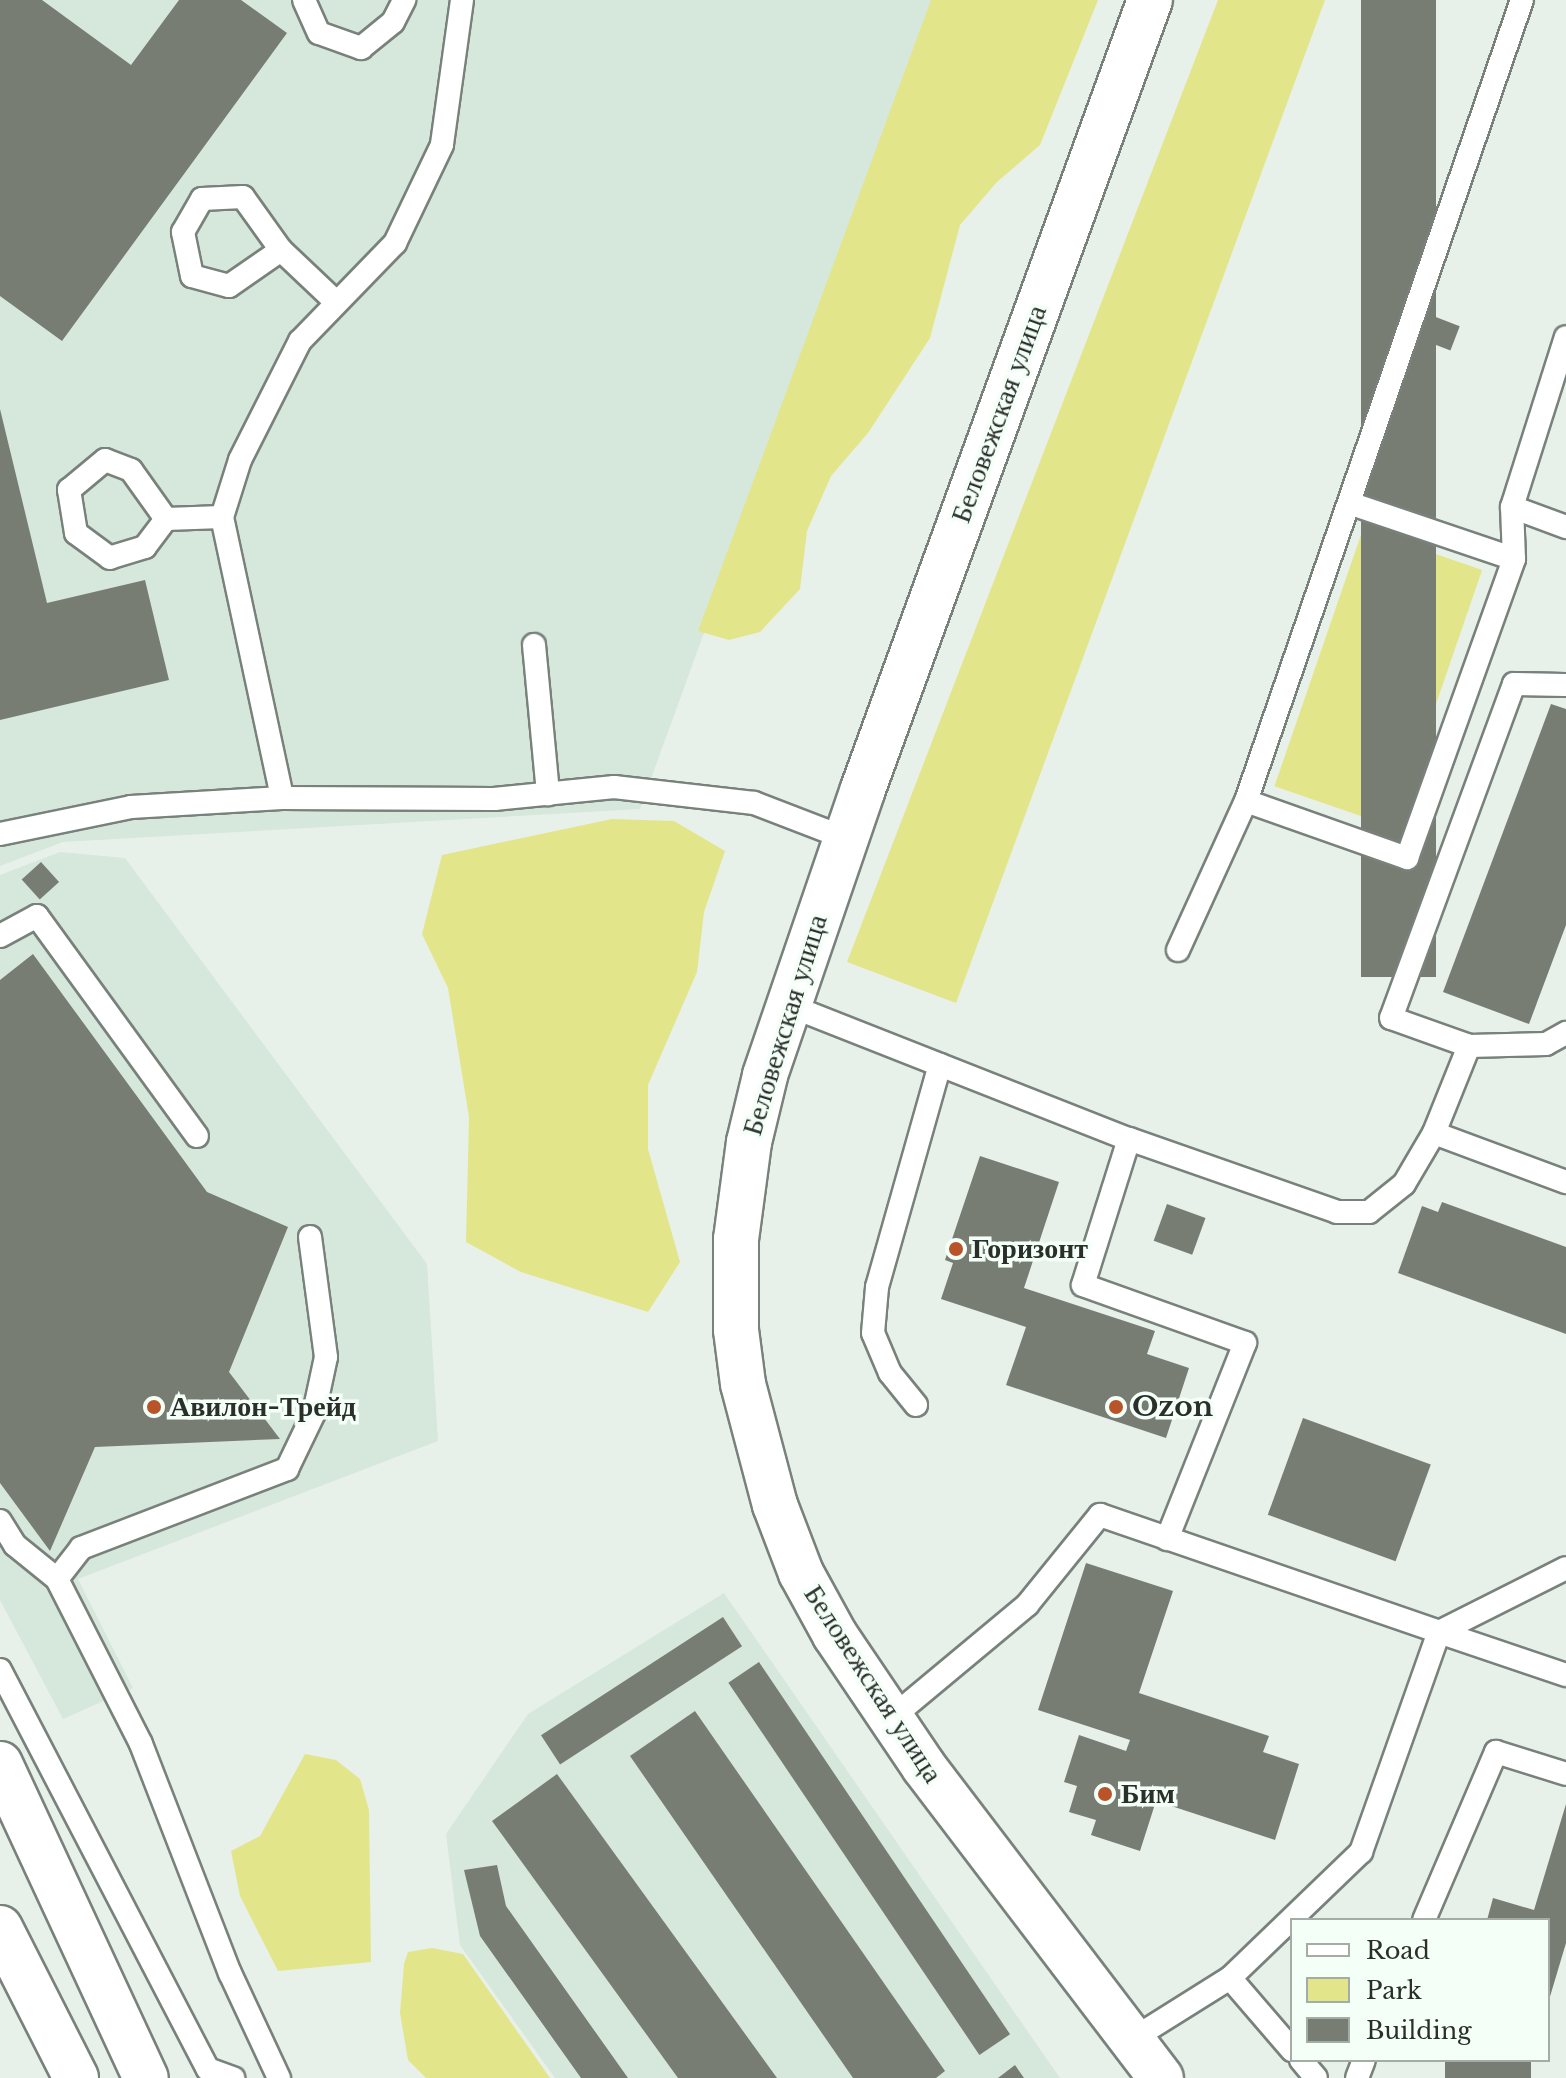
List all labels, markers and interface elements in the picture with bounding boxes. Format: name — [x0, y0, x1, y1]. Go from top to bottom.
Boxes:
street label: Беловежская улица — [944, 301, 1054, 527]
street label: Беловежская улица — [735, 911, 835, 1139]
place label: Горизонт — [972, 1232, 1088, 1266]
marker: Горизонт — [947, 1240, 965, 1258]
place label: Авилон-Трейд — [170, 1390, 356, 1424]
place label: Ozon — [1132, 1390, 1213, 1424]
marker: Авилон-Трейд — [145, 1398, 163, 1416]
marker: Ozon — [1107, 1398, 1125, 1416]
street label: Беловежская улица — [797, 1579, 949, 1789]
place label: Бим — [1121, 1777, 1175, 1811]
marker: Бим — [1096, 1785, 1114, 1803]
legend — [1290, 1918, 1550, 2062]
text: Road — [1366, 1936, 1430, 1965]
text: Park — [1366, 1976, 1422, 2005]
text: Building — [1366, 2016, 1472, 2045]

